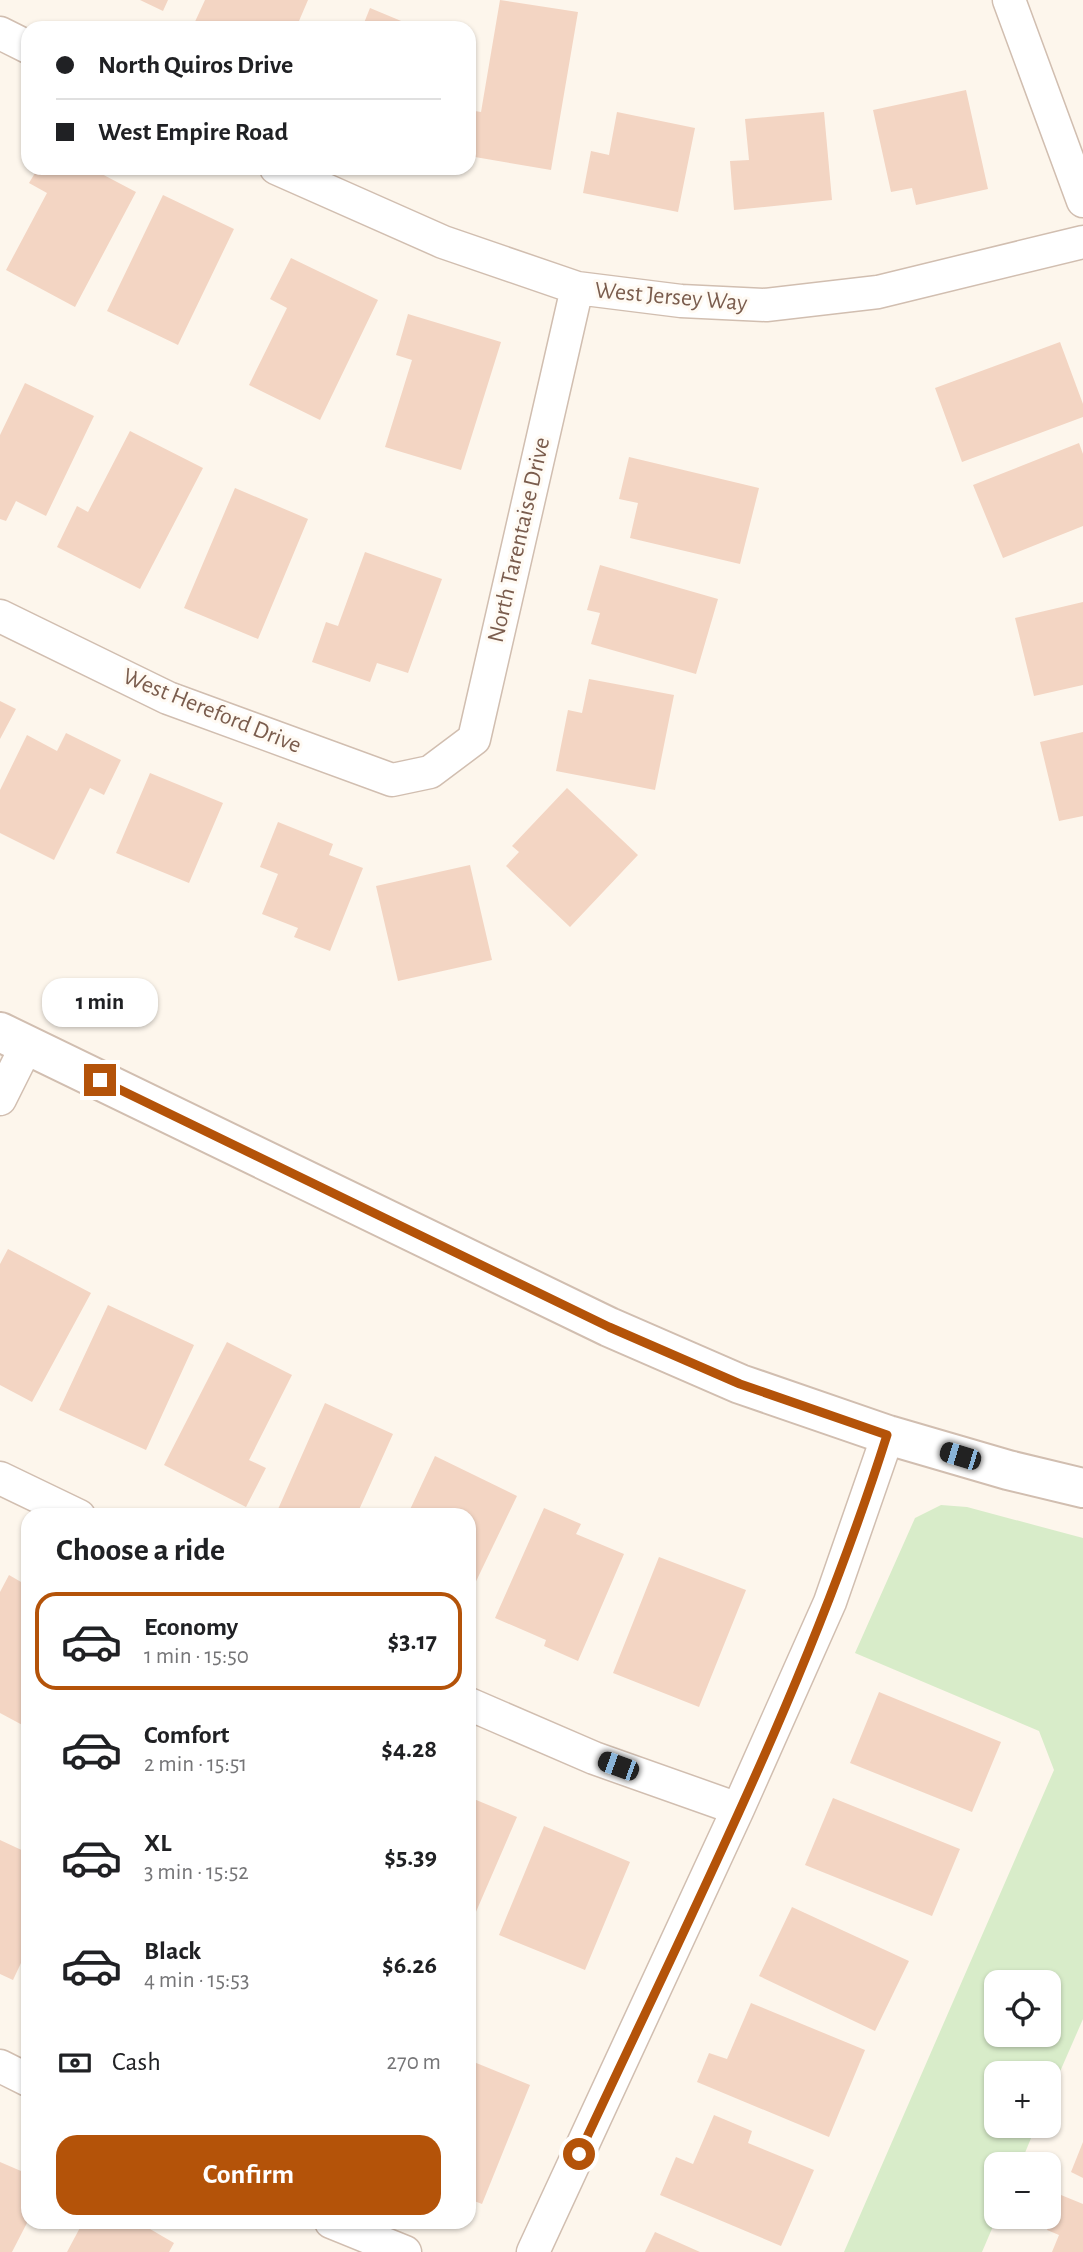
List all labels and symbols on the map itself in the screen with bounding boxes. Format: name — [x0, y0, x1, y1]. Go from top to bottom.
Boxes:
street label: West Jersey Way — [594, 278, 748, 316]
street label: North Tarentaise Drive — [484, 435, 554, 645]
street label: West Hereford Drive — [119, 664, 305, 758]
callout: 1 min — [42, 978, 158, 1028]
route end — [84, 1064, 116, 1096]
car — [937, 1440, 984, 1472]
car — [595, 1749, 642, 1783]
route start — [563, 2138, 595, 2170]

